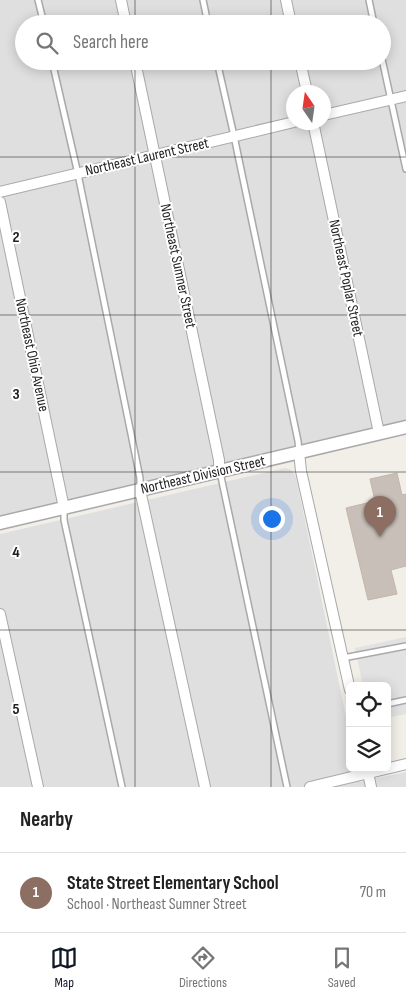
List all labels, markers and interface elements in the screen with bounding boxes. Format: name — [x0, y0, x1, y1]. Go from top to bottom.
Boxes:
search box — [15, 15, 391, 70]
icon: search — [33, 29, 61, 57]
text: Search here — [73, 31, 149, 54]
north arrow — [286, 85, 331, 130]
street label: Northeast Laurent Street — [83, 133, 211, 180]
street label: Northeast Sumner Street — [156, 202, 201, 330]
street label: Northeast Poplar Street — [324, 218, 368, 339]
text: 2 — [12, 228, 20, 247]
street label: Northeast Ohio Avenue — [11, 297, 53, 413]
text: 3 — [12, 385, 20, 404]
street label: Northeast Division Street — [139, 451, 267, 499]
pin: 1 — [364, 496, 396, 537]
your location — [259, 506, 285, 532]
text: 4 — [12, 543, 20, 562]
map controls — [346, 682, 391, 772]
button: locate — [346, 682, 391, 727]
text: 5 — [12, 700, 20, 719]
button: layers — [346, 727, 391, 772]
text: Nearby — [20, 807, 73, 832]
text: State Street Elementary School — [67, 872, 279, 895]
text: 1 — [33, 883, 39, 902]
text: 70 m — [360, 883, 386, 902]
text: School · Northeast Sumner Street — [67, 895, 247, 914]
tab: Map — [50, 944, 78, 991]
tab: Directions — [179, 944, 227, 991]
tab: Saved — [328, 944, 356, 991]

